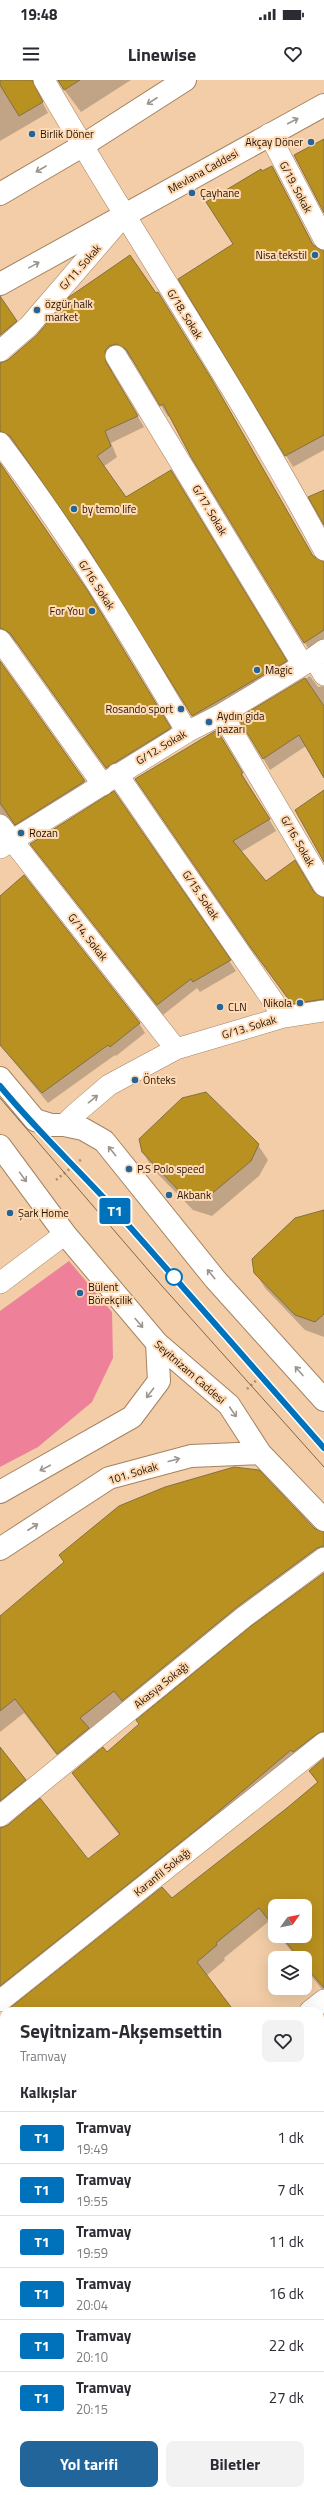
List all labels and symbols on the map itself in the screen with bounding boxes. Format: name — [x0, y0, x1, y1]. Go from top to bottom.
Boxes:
one-way arrow — [147, 97, 158, 105]
one-way arrow — [287, 117, 299, 125]
place label: Birlik Döner — [40, 126, 94, 142]
marker: Birlik Döner — [27, 129, 37, 139]
place label: Akçay Döner — [245, 134, 303, 150]
marker: Akçay Döner — [306, 137, 316, 147]
street label: Mevlana Caddesi — [165, 145, 241, 197]
street label: G/19. Sokak — [276, 158, 317, 216]
one-way arrow — [35, 166, 47, 174]
place label: Çayhane — [200, 185, 240, 201]
marker: Çayhane — [187, 188, 197, 198]
street label: G/11. Sokak — [56, 240, 105, 293]
place label: Nisa tekstil — [255, 247, 307, 263]
marker: Nisa tekstil — [310, 250, 320, 260]
one-way arrow — [28, 260, 40, 268]
street label: G/18. Sokak — [163, 286, 207, 343]
place label: özgür halk market — [45, 296, 93, 325]
marker: özgür halk market — [32, 305, 42, 315]
street label: G/17. Sokak — [189, 482, 232, 539]
place label: by temo life — [82, 501, 137, 517]
marker: by temo life — [69, 504, 79, 514]
street label: G/16. Sokak — [75, 557, 119, 614]
place label: For You — [50, 603, 84, 619]
marker: For You — [87, 606, 97, 616]
place label: Magic — [265, 662, 293, 678]
marker: Magic — [252, 665, 262, 675]
place label: Rosando sport — [106, 701, 173, 717]
marker: Rosando sport — [176, 704, 186, 714]
place label: Aydın gida pazarı — [217, 708, 265, 737]
marker: Aydın gida pazarı — [204, 717, 214, 727]
street label: G/12. Sokak — [133, 725, 190, 768]
street label: G/16. Sokak — [277, 813, 319, 870]
place label: Rozan — [29, 825, 58, 841]
marker: Rozan — [16, 828, 26, 838]
street label: G/15. Sokak — [179, 867, 224, 923]
street label: G/14. Sokak — [64, 910, 112, 965]
place label: Nikola — [263, 995, 292, 1011]
marker: Nikola — [295, 998, 305, 1008]
place label: CLN — [228, 999, 247, 1015]
marker: CLN — [215, 1002, 225, 1012]
street label: G/13. Sokak — [220, 1011, 279, 1043]
place label: Önteks — [143, 1072, 176, 1088]
marker: Önteks — [130, 1075, 140, 1085]
one-way arrow — [87, 1094, 98, 1103]
one-way arrow — [108, 1146, 116, 1157]
place label: P.S Polo speed — [137, 1161, 204, 1177]
marker: P.S Polo speed — [124, 1164, 134, 1174]
one-way arrow — [19, 1172, 27, 1183]
place label: Akbank — [177, 1187, 212, 1203]
marker: Akbank — [164, 1190, 174, 1200]
line badge: T1 — [97, 1198, 133, 1224]
place label: Şark Home — [18, 1205, 69, 1221]
marker: Şark Home — [5, 1208, 15, 1218]
unlabelled marker — [165, 1268, 183, 1286]
one-way arrow — [207, 1269, 216, 1280]
place label: Bülent Börekçilik — [88, 1279, 133, 1308]
marker: Bülent Börekçilik — [75, 1288, 85, 1298]
one-way arrow — [135, 1317, 144, 1328]
street label: Seyitnizam Caddesi — [151, 1337, 229, 1407]
one-way arrow — [294, 1365, 303, 1376]
one-way arrow — [146, 1388, 154, 1399]
one-way arrow — [229, 1406, 237, 1417]
one-way arrow — [167, 1456, 180, 1464]
street label: 101. Sokak — [106, 1458, 160, 1488]
one-way arrow — [39, 1464, 51, 1472]
one-way arrow — [27, 1523, 39, 1531]
street label: Akasya Sokağı — [130, 1658, 192, 1712]
street label: Karanfil Sokağı — [130, 1844, 194, 1900]
north arrow — [268, 1899, 312, 1943]

